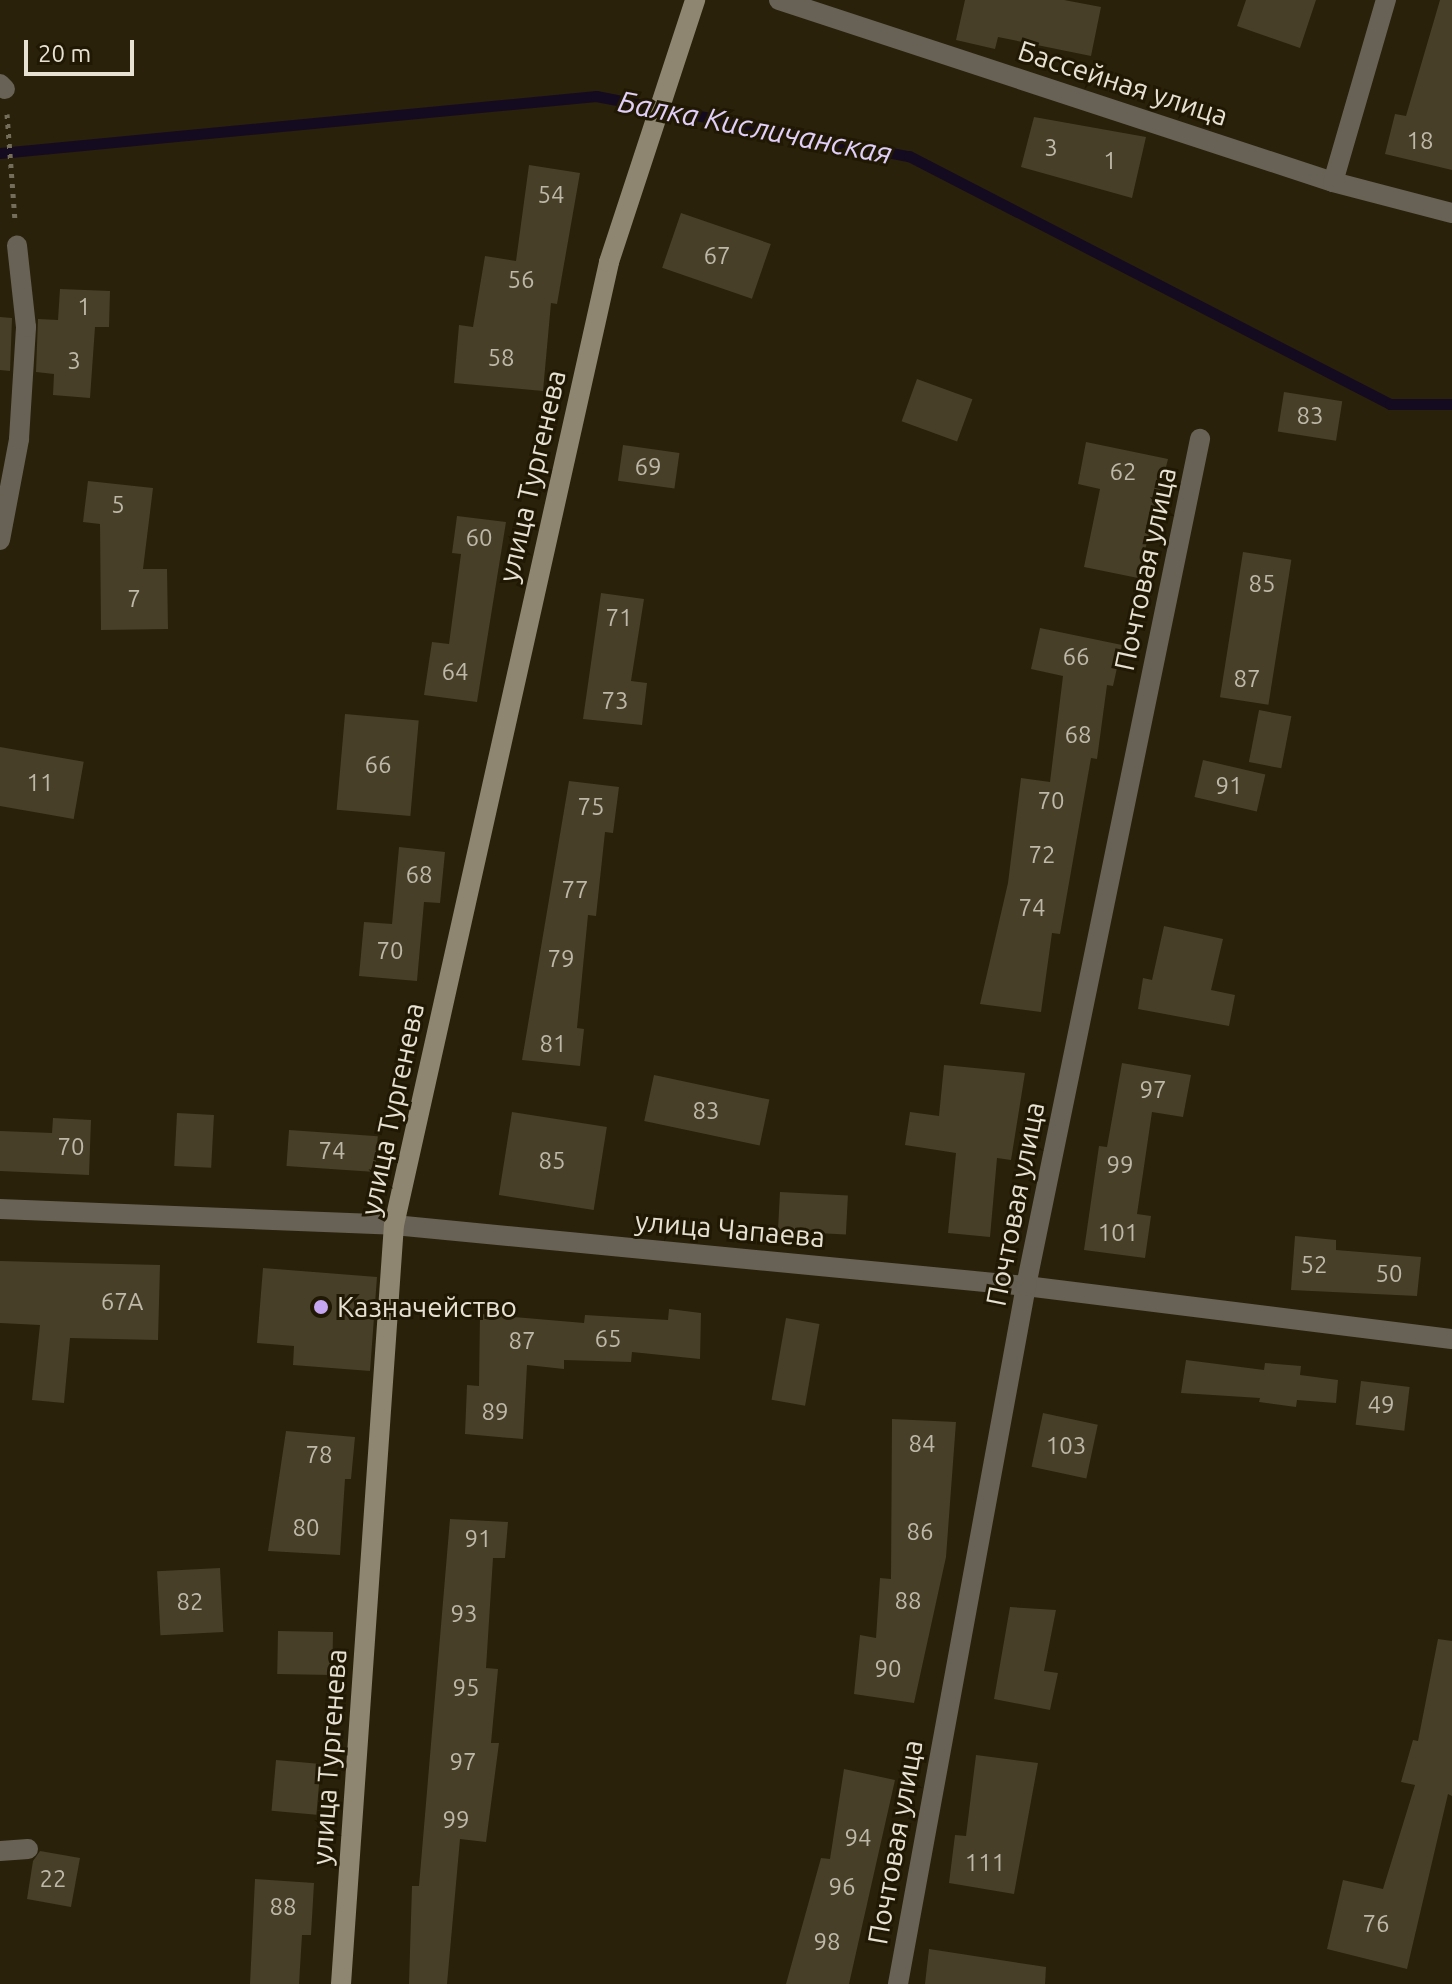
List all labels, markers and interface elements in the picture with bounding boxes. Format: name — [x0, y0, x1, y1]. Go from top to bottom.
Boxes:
scale bar — [28, 24, 138, 74]
street label: Бассейная улица — [1014, 33, 1232, 133]
text: 20 m — [38, 40, 91, 67]
water label: Балка Кисличанская — [615, 83, 895, 171]
house number: 18 — [1406, 127, 1434, 155]
house number: 3 — [1044, 134, 1058, 162]
house number: 1 — [1103, 147, 1117, 175]
house number: 54 — [537, 181, 565, 209]
house number: 67 — [703, 242, 731, 270]
house number: 56 — [507, 266, 535, 294]
house number: 1 — [77, 293, 91, 321]
house number: 58 — [487, 344, 515, 372]
house number: 3 — [67, 347, 81, 375]
street label: улица Тургенева — [491, 367, 573, 585]
house number: 83 — [1296, 402, 1324, 430]
house number: 69 — [634, 453, 662, 481]
house number: 62 — [1109, 458, 1137, 486]
street label: Почтовая улица — [1107, 464, 1183, 674]
house number: 5 — [111, 491, 125, 519]
house number: 60 — [465, 524, 493, 552]
house number: 85 — [1248, 570, 1276, 598]
house number: 7 — [127, 585, 141, 613]
house number: 71 — [605, 604, 633, 632]
house number: 66 — [1062, 643, 1090, 671]
house number: 64 — [441, 658, 469, 686]
house number: 87 — [1233, 665, 1261, 693]
house number: 73 — [601, 687, 629, 715]
house number: 68 — [1064, 721, 1092, 749]
house number: 66 — [364, 751, 392, 779]
house number: 11 — [26, 769, 54, 797]
house number: 91 — [1215, 772, 1243, 800]
house number: 70 — [1037, 787, 1065, 815]
house number: 75 — [577, 793, 605, 821]
house number: 72 — [1028, 841, 1056, 869]
house number: 68 — [405, 861, 433, 889]
house number: 77 — [561, 876, 589, 904]
house number: 74 — [1018, 894, 1046, 922]
house number: 70 — [376, 937, 404, 965]
house number: 79 — [547, 945, 575, 973]
street label: улица Тургенева — [353, 1000, 431, 1218]
house number: 81 — [539, 1030, 567, 1058]
house number: 97 — [1139, 1076, 1167, 1104]
house number: 83 — [692, 1097, 720, 1125]
street label: Почтовая улица — [979, 1099, 1051, 1309]
house number: 70 — [57, 1133, 85, 1161]
house number: 74 — [318, 1137, 346, 1165]
house number: 85 — [538, 1147, 566, 1175]
house number: 99 — [1106, 1151, 1134, 1179]
street label: улица Чапаева — [634, 1204, 826, 1254]
house number: 101 — [1098, 1219, 1138, 1247]
house number: 52 — [1300, 1251, 1328, 1279]
house number: 50 — [1375, 1260, 1403, 1288]
house number: 67А — [101, 1288, 143, 1316]
place label: Казначейство — [337, 1290, 517, 1324]
marker: Казначейство — [312, 1298, 330, 1316]
house number: 65 — [594, 1325, 622, 1353]
house number: 87 — [508, 1327, 536, 1355]
house number: 49 — [1367, 1391, 1395, 1419]
house number: 89 — [481, 1398, 509, 1426]
house number: 84 — [908, 1430, 936, 1458]
house number: 103 — [1046, 1432, 1086, 1460]
house number: 78 — [305, 1441, 333, 1469]
house number: 80 — [292, 1514, 320, 1542]
house number: 86 — [906, 1518, 934, 1546]
house number: 91 — [464, 1525, 492, 1553]
house number: 88 — [894, 1587, 922, 1615]
house number: 82 — [176, 1588, 204, 1616]
house number: 93 — [450, 1600, 478, 1628]
street label: улица Тургенева — [305, 1648, 353, 1866]
house number: 90 — [874, 1655, 902, 1683]
house number: 95 — [452, 1674, 480, 1702]
street label: Почтовая улица — [860, 1737, 930, 1947]
house number: 97 — [449, 1748, 477, 1776]
house number: 99 — [442, 1806, 470, 1834]
house number: 94 — [844, 1824, 872, 1852]
house number: 111 — [965, 1849, 1005, 1877]
house number: 22 — [39, 1865, 67, 1893]
house number: 96 — [828, 1873, 856, 1901]
house number: 88 — [269, 1893, 297, 1921]
house number: 76 — [1362, 1910, 1390, 1938]
house number: 98 — [813, 1928, 841, 1956]

